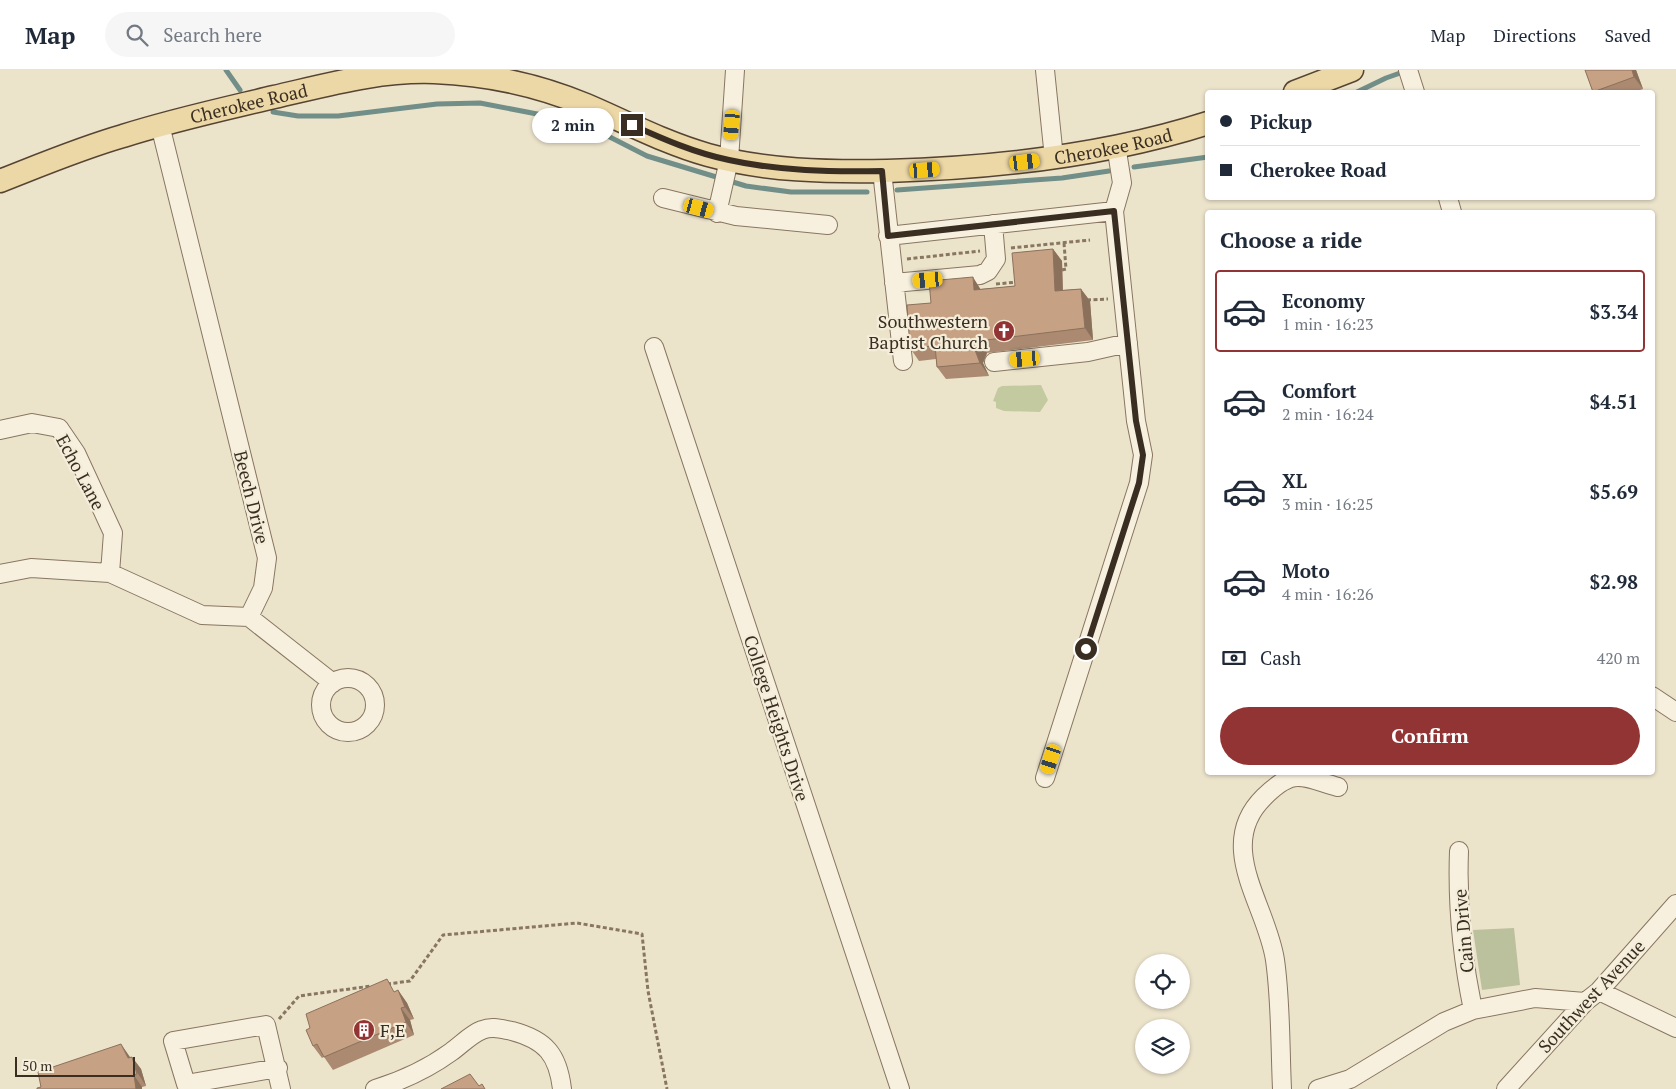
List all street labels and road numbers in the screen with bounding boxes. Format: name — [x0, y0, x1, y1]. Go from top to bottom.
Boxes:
street label: Cherokee Road — [188, 78, 310, 129]
street label: Cherokee Road — [1053, 122, 1175, 169]
street label: Echo Lane — [51, 430, 111, 514]
street label: Beech Drive — [229, 448, 275, 546]
street label: College Heights Drive — [739, 632, 815, 804]
street label: Cain Drive — [1447, 888, 1479, 974]
street label: Southwest Avenue — [1532, 934, 1650, 1058]

